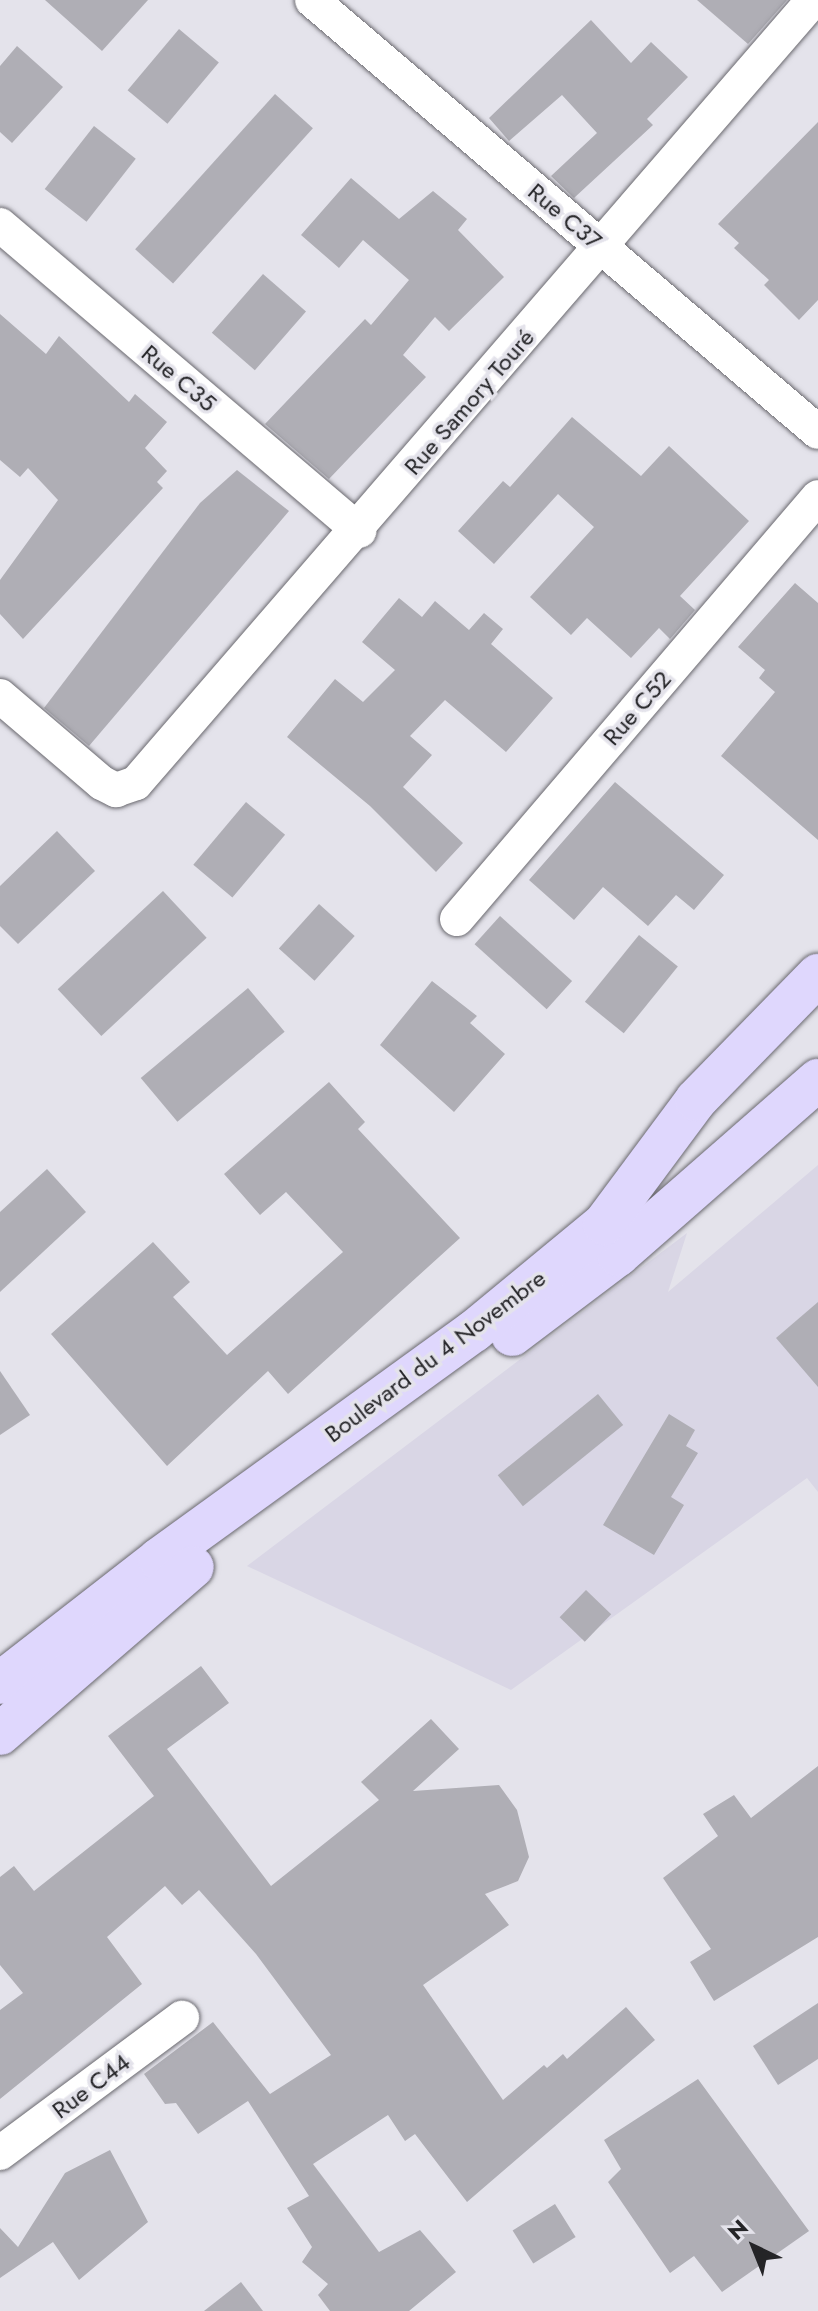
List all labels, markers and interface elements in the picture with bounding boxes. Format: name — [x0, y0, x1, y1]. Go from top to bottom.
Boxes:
street label: Rue C37 — [522, 177, 608, 255]
street label: Rue Samory Touré — [398, 323, 540, 481]
street label: Rue C35 — [136, 338, 222, 418]
street label: Rue C52 — [597, 665, 677, 751]
street label: Boulevard du 4 Novembre — [319, 1264, 551, 1448]
street label: Rue C44 — [46, 2047, 136, 2125]
north arrow — [714, 2207, 794, 2287]
text: N — [720, 2212, 755, 2247]

